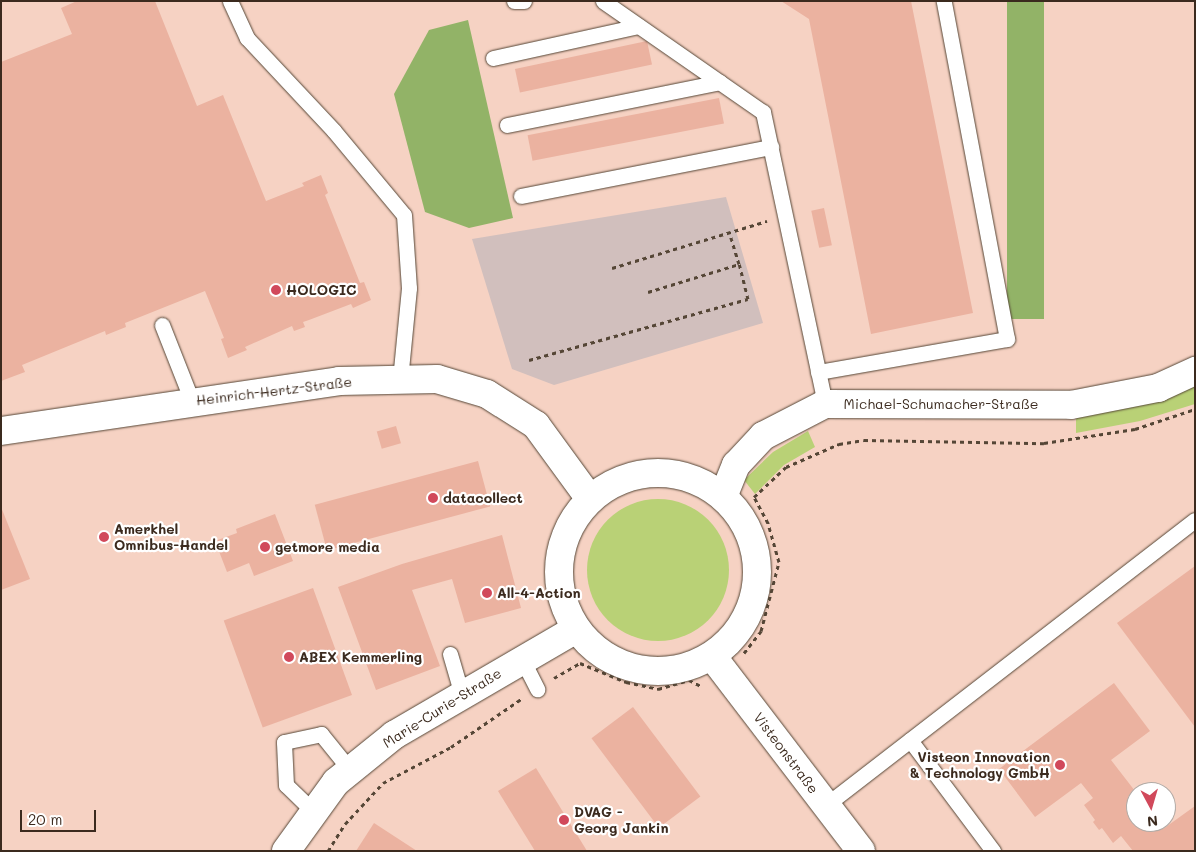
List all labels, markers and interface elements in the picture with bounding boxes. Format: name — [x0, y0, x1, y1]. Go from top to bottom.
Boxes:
place label: HOLOGIC — [286, 282, 356, 298]
marker: HOLOGIC — [270, 284, 282, 296]
street label: Heinrich-Hertz-Straße — [195, 373, 353, 409]
street label: Michael-Schumacher-Straße — [844, 396, 1038, 412]
place label: datacollect — [443, 490, 523, 506]
marker: datacollect — [427, 492, 439, 504]
place label: Amerkhel Omnibus-Handel — [114, 521, 228, 554]
marker: Amerkhel Omnibus-Handel — [98, 531, 110, 543]
place label: getmore media — [275, 539, 380, 555]
marker: getmore media — [259, 541, 271, 553]
place label: All-4-Action — [497, 585, 581, 601]
marker: All-4-Action — [481, 587, 493, 599]
place label: ABEX Kemmerling — [299, 649, 422, 665]
marker: ABEX Kemmerling — [283, 651, 295, 663]
street label: Marie-Curie-Straße — [380, 665, 504, 751]
street label: Visteonstraße — [750, 709, 822, 797]
place label: Visteon Innovation & Technology GmbH — [909, 749, 1050, 782]
marker: Visteon Innovation & Technology GmbH — [1054, 759, 1066, 771]
north arrow — [1126, 782, 1176, 832]
scale bar — [22, 800, 99, 832]
place label: DVAG - Georg Jankin — [574, 804, 668, 836]
text: 20 m — [28, 809, 62, 829]
text: N — [1146, 811, 1159, 831]
marker: DVAG - Georg Jankin — [558, 814, 570, 826]

